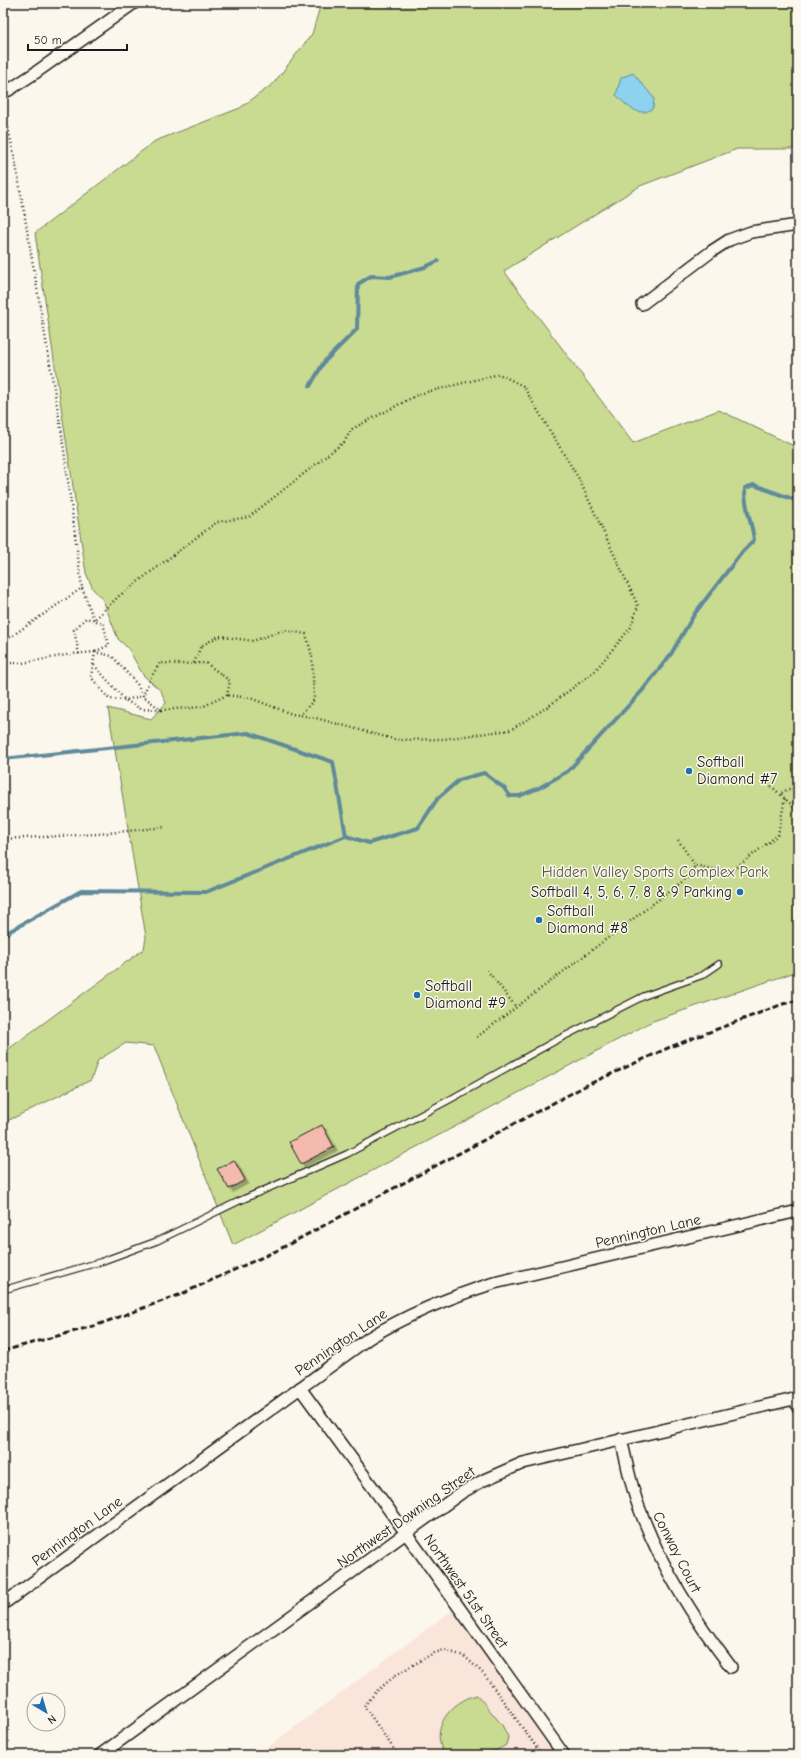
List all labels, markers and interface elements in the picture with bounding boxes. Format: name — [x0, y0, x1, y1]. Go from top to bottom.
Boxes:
scale bar — [28, 26, 127, 52]
text: 50 m — [34, 33, 62, 47]
place label: Softball Diamond #7 — [697, 753, 777, 788]
marker: Softball Diamond #7 — [684, 766, 694, 776]
park label: Hidden Valley Sports Complex Park — [542, 863, 769, 881]
place label: Softball 4, 5, 6, 7, 8 & 9 Parking — [531, 883, 732, 901]
marker: Softball 4, 5, 6, 7, 8 & 9 Parking — [735, 887, 745, 897]
place label: Softball Diamond #8 — [547, 902, 628, 937]
marker: Softball Diamond #8 — [534, 915, 544, 925]
place label: Softball Diamond #9 — [425, 977, 506, 1012]
marker: Softball Diamond #9 — [412, 990, 422, 1000]
street label: Pennington Lane — [594, 1210, 703, 1252]
street label: Pennington Lane — [291, 1304, 391, 1379]
street label: Northwest Downing Street — [333, 1462, 479, 1572]
street label: Pennington Lane — [28, 1492, 126, 1570]
street label: Conway Court — [649, 1508, 705, 1596]
street label: Northwest 51st Street — [420, 1531, 512, 1652]
north arrow — [26, 1692, 66, 1732]
text: N — [45, 1712, 59, 1727]

